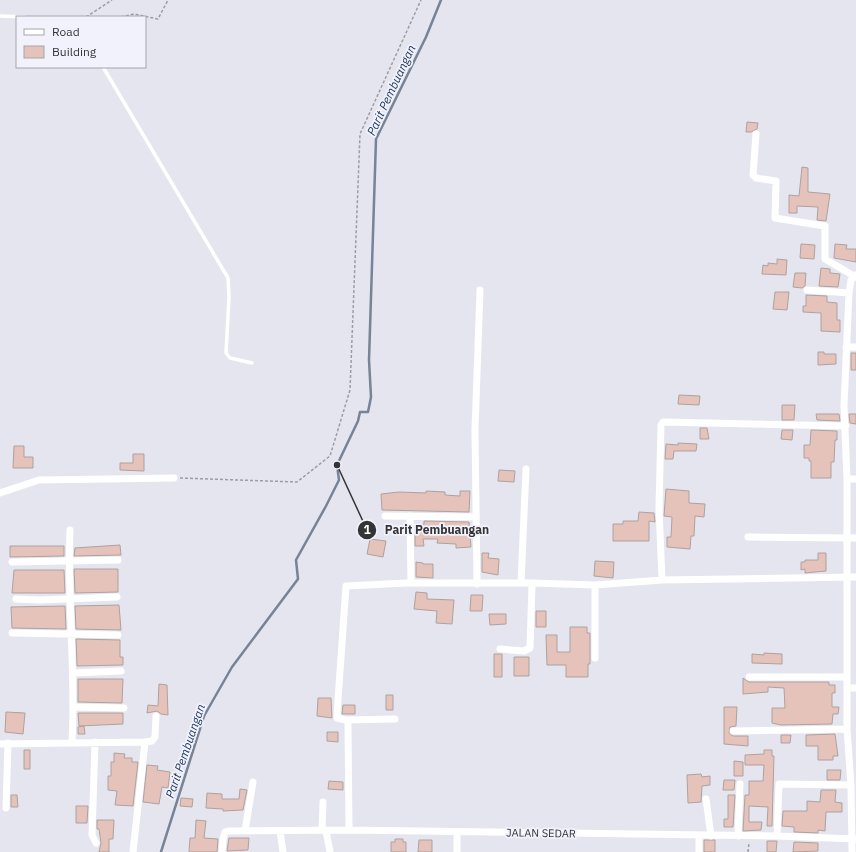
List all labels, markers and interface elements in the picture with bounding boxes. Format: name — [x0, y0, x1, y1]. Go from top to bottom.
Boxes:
legend — [16, 16, 146, 68]
text: Road — [52, 24, 80, 39]
water label: Parit Pembuangan — [363, 42, 419, 138]
text: Building — [52, 44, 97, 59]
callout: Parit Pembuangan — [357, 518, 497, 542]
text: 1 — [363, 522, 371, 537]
text: Parit Pembuangan — [385, 522, 489, 537]
water label: Parit Pembuangan — [162, 702, 208, 800]
street label: JALAN SEDAR — [506, 825, 576, 841]

